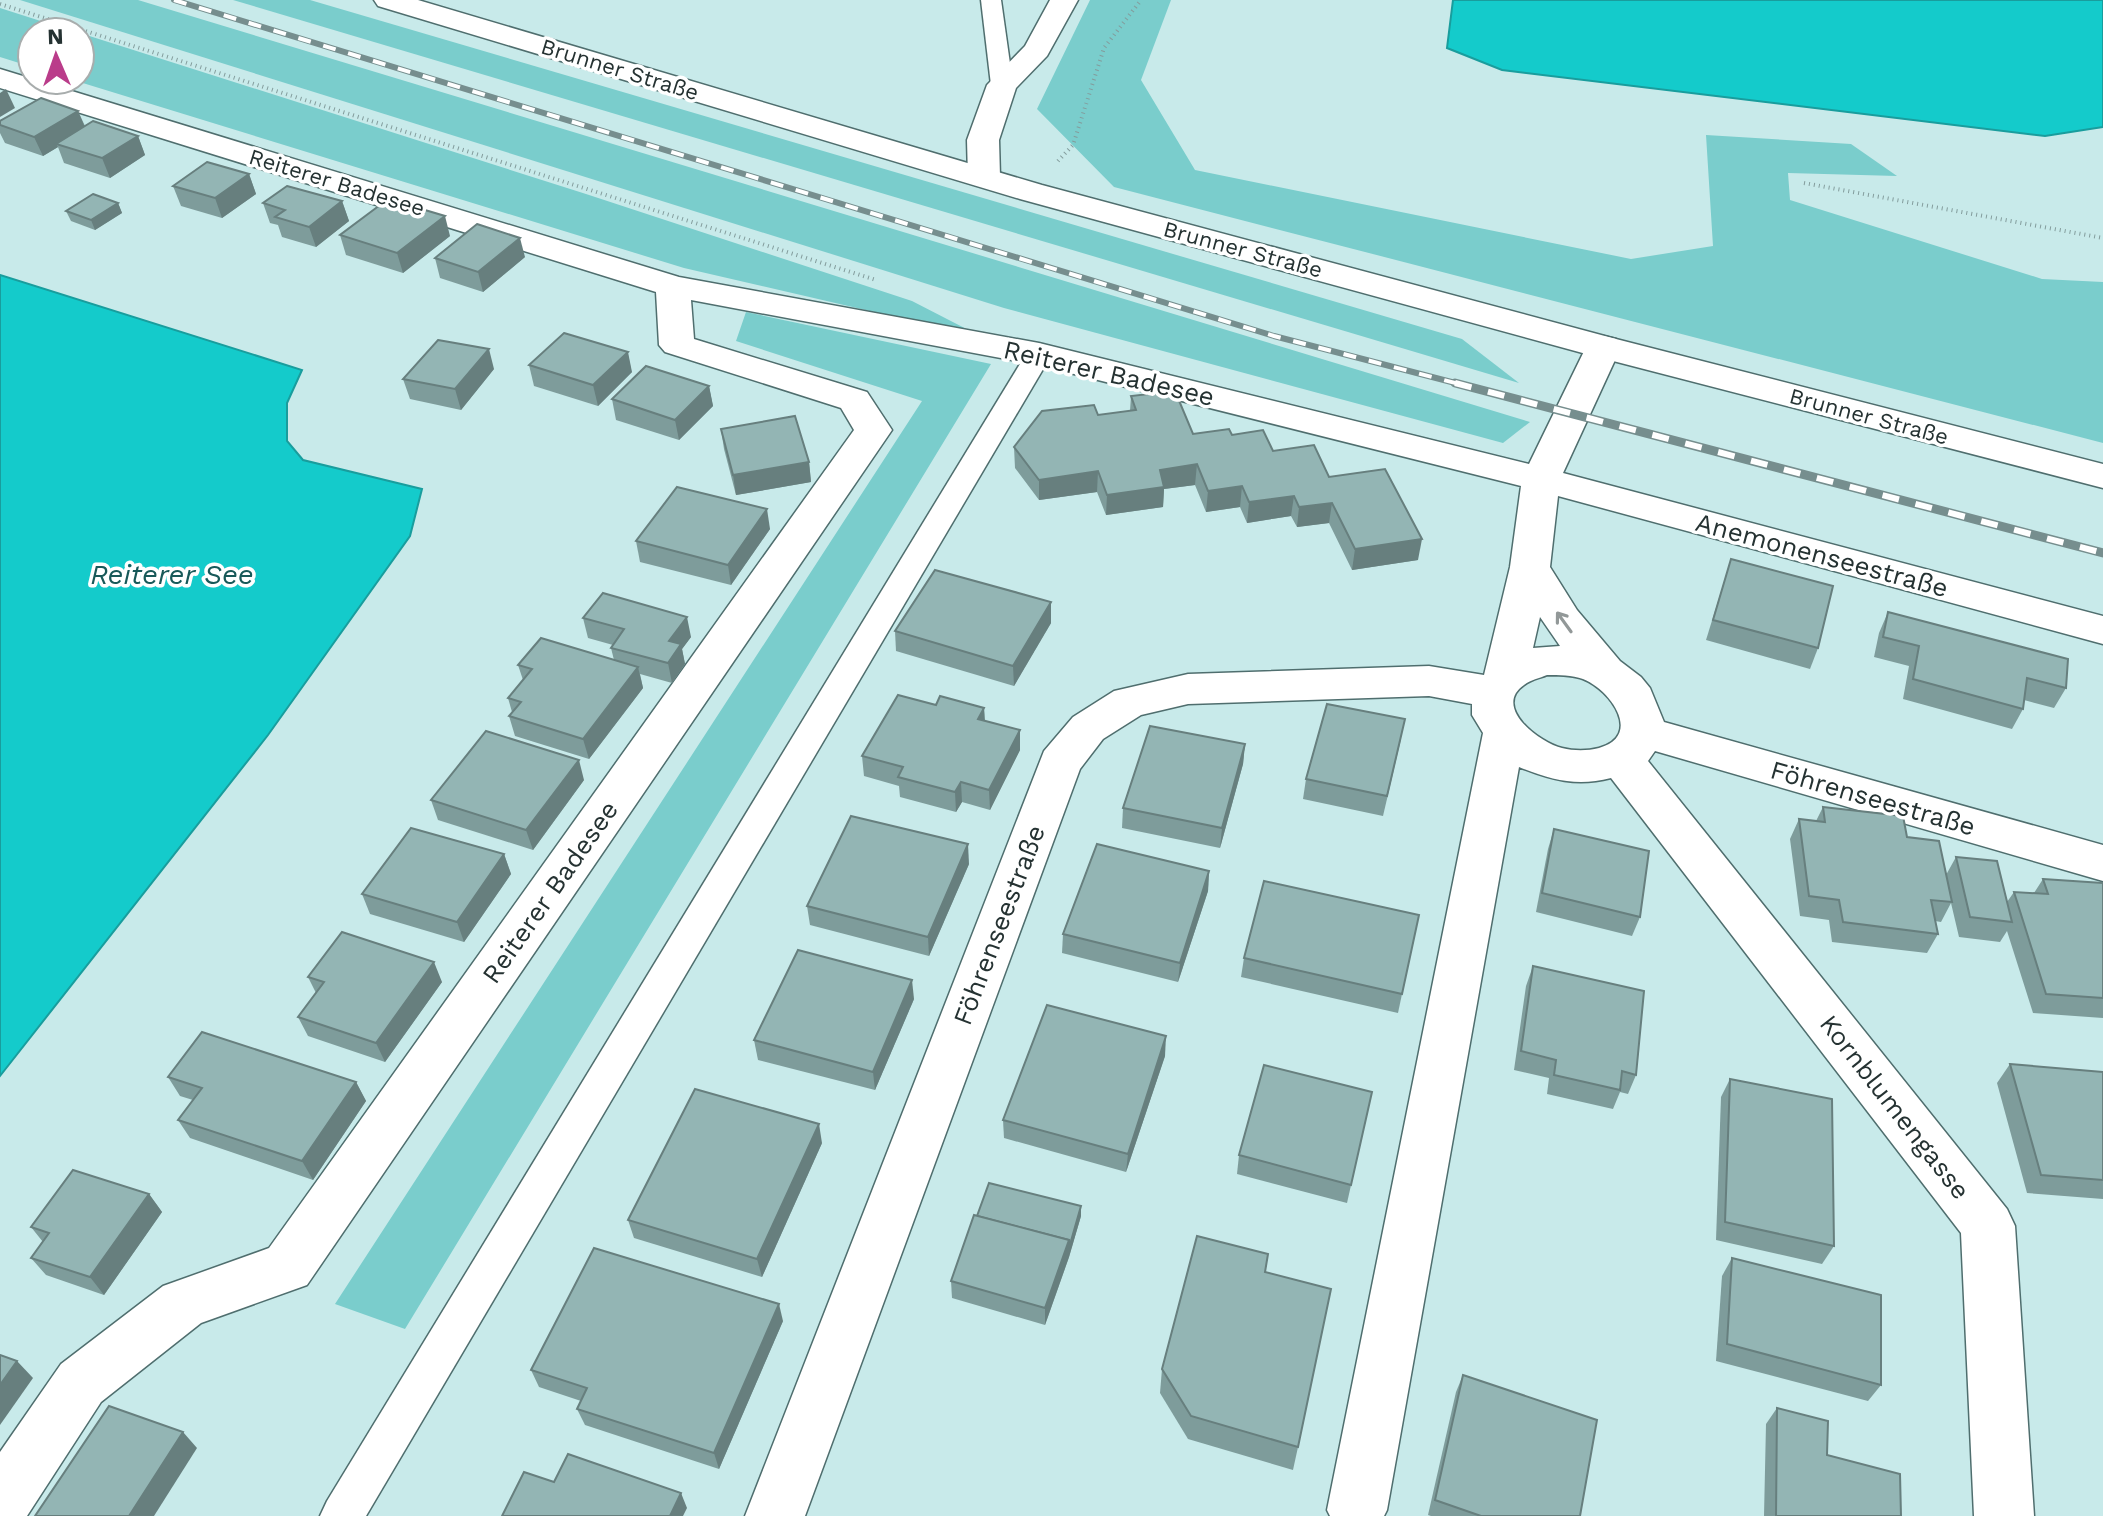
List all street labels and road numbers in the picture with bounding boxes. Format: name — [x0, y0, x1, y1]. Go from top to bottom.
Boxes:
street label: Brunner Straße — [538, 34, 702, 105]
street label: Reiterer Badesee — [246, 144, 428, 221]
street label: Brunner Straße — [1161, 216, 1325, 283]
street label: Reiterer Badesee — [1001, 334, 1217, 412]
street label: Brunner Straße — [1787, 383, 1951, 450]
street label: Anemonenseestraße — [1692, 507, 1952, 603]
street label: Föhrenseestraße — [1767, 754, 1979, 842]
street label: Reiterer Badesee — [476, 795, 624, 989]
street label: Föhrenseestraße — [947, 821, 1051, 1029]
street label: Kornblumengasse — [1814, 1009, 1976, 1205]

